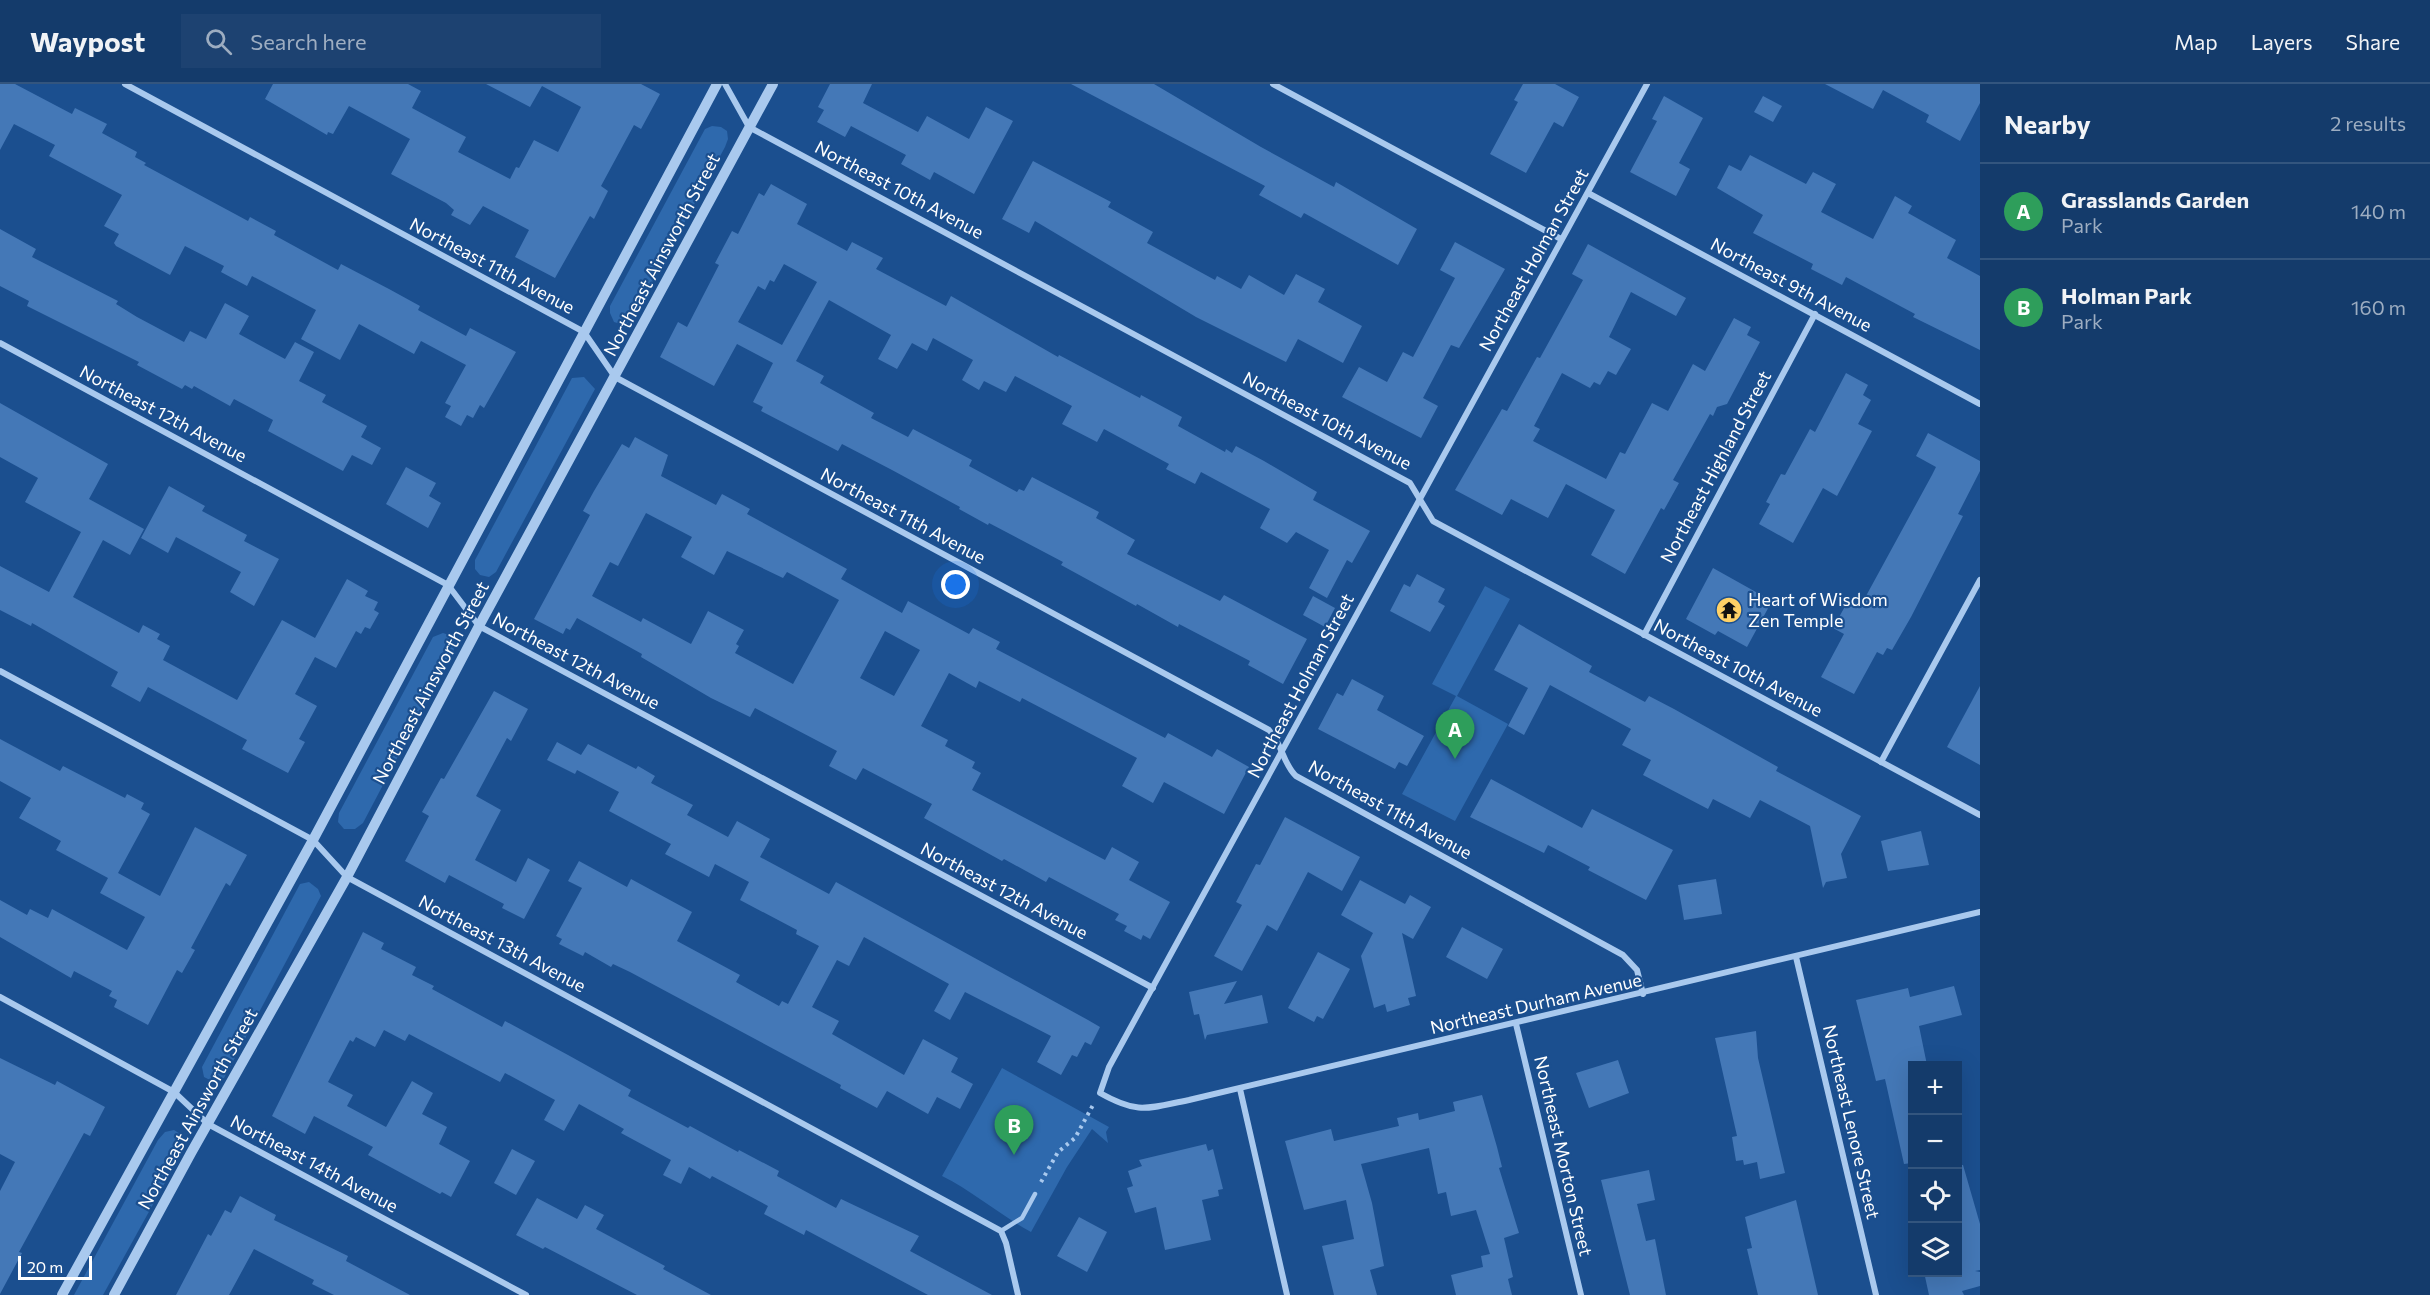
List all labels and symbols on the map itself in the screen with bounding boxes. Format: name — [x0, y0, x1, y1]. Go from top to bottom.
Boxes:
street label: Northeast 10th Avenue — [811, 135, 987, 243]
street label: Northeast Ainsworth Street — [598, 149, 724, 360]
street label: Northeast Holman Street — [1474, 164, 1593, 355]
street label: Northeast 11th Avenue — [406, 212, 579, 318]
street label: Northeast 9th Avenue — [1707, 232, 1876, 336]
street label: Northeast 12th Avenue — [76, 360, 251, 466]
street label: Northeast 10th Avenue — [1239, 366, 1415, 474]
street label: Northeast Highland Street — [1655, 367, 1775, 566]
street label: Northeast 11th Avenue — [817, 462, 990, 568]
your location — [941, 570, 970, 599]
street label: Northeast Ainsworth Street — [367, 577, 493, 788]
place label: Heart of Wisdom Zen Temple — [1748, 588, 1888, 631]
street label: Northeast Holman Street — [1242, 590, 1358, 781]
temple icon: Heart of Wisdom Zen Temple — [1714, 595, 1744, 625]
street label: Northeast 12th Avenue — [489, 607, 664, 713]
street label: Northeast 10th Avenue — [1650, 613, 1826, 721]
pin: A — [1436, 710, 1474, 759]
street label: Northeast 11th Avenue — [1305, 755, 1476, 863]
street label: Northeast 12th Avenue — [917, 837, 1092, 943]
street label: Northeast 13th Avenue — [415, 890, 590, 997]
street label: Northeast Durham Avenue — [1428, 968, 1644, 1038]
street label: Northeast Ainsworth Street — [133, 1004, 262, 1213]
street label: Northeast Lenore Street — [1819, 1023, 1885, 1221]
street label: Northeast Morton Street — [1530, 1053, 1598, 1258]
pin: B — [994, 1106, 1034, 1155]
street label: Northeast 14th Avenue — [227, 1110, 402, 1217]
scale bar — [18, 1253, 92, 1280]

